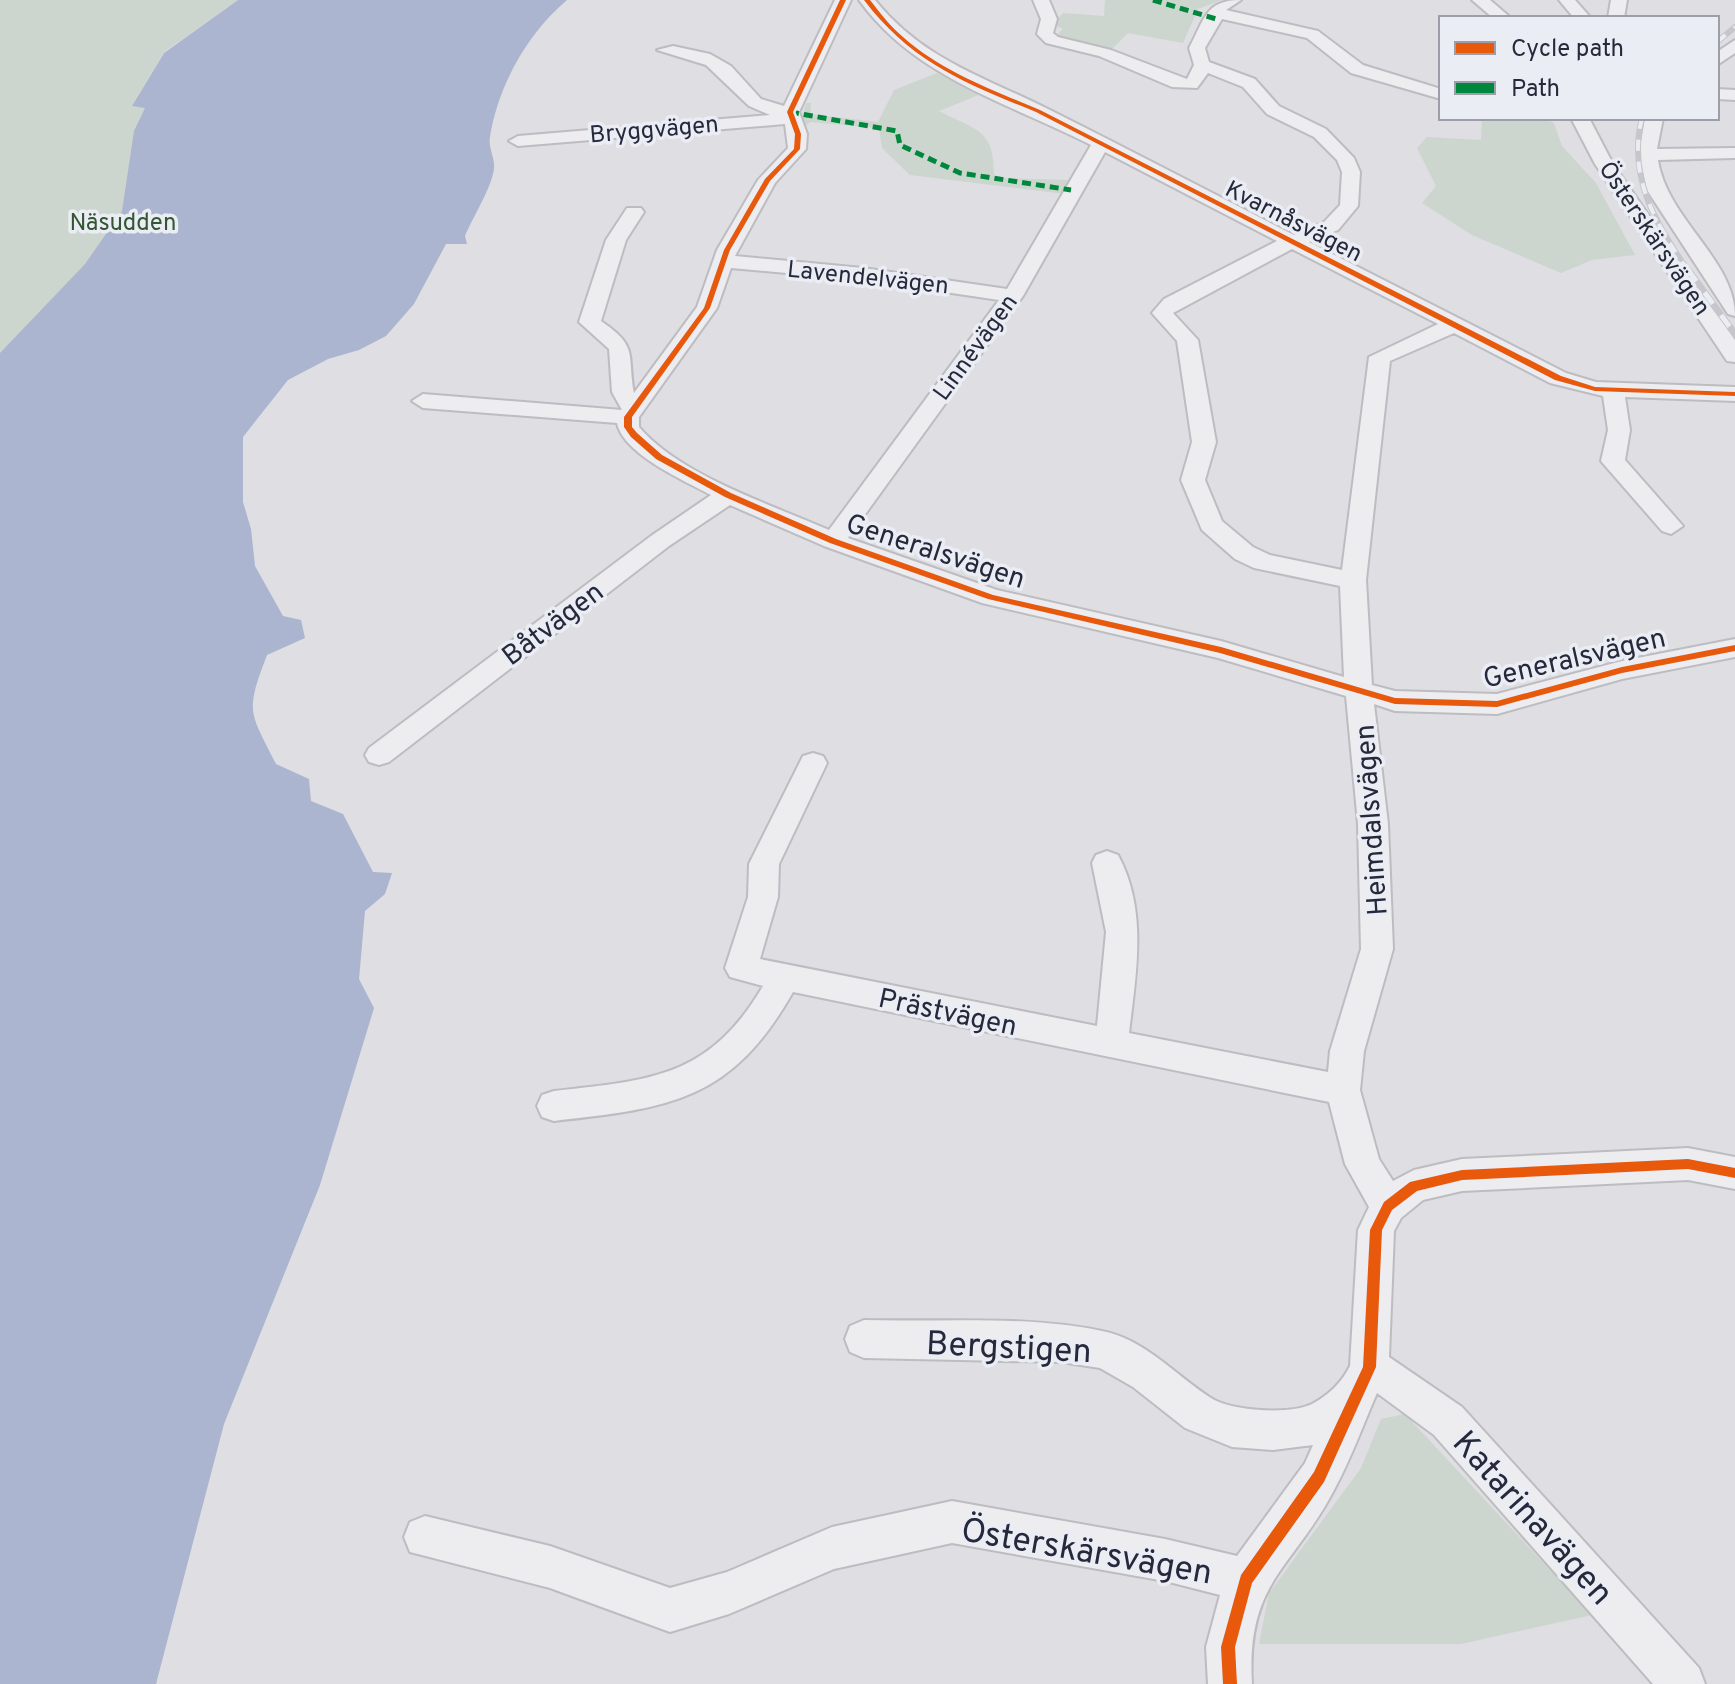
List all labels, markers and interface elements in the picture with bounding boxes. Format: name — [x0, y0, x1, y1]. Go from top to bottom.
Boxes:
legend — [1439, 16, 1719, 120]
text: Cycle path — [1511, 35, 1624, 65]
text: Path — [1511, 75, 1560, 105]
street label: Bryggvägen — [588, 110, 720, 152]
street label: Österskärsvägen — [1591, 155, 1718, 322]
street label: Kvarnåsvägen — [1219, 175, 1367, 270]
park label: Näsudden — [70, 209, 176, 239]
street label: Lavendelvägen — [785, 256, 950, 302]
street label: Linnévägen — [928, 289, 1025, 407]
street label: Generalsvägen — [841, 507, 1029, 599]
street label: Båtvägen — [496, 575, 612, 675]
street label: Generalsvägen — [1480, 621, 1670, 698]
street label: Heimdalsvägen — [1348, 723, 1398, 917]
street label: Prästvägen — [875, 982, 1020, 1046]
street label: Bergstigen — [925, 1324, 1093, 1375]
street label: Katarinavägen — [1442, 1423, 1621, 1616]
street label: Österskärsvägen — [957, 1509, 1215, 1597]

